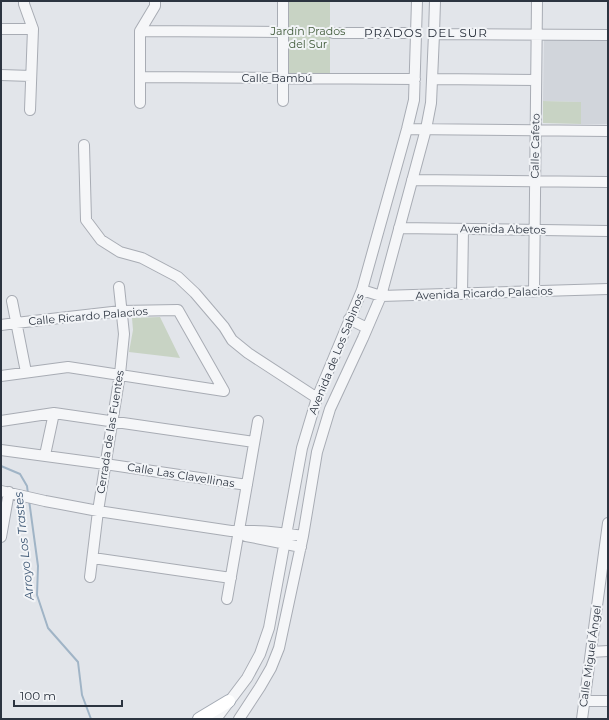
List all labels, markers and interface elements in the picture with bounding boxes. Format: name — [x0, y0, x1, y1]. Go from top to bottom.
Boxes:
park label: Jardín Prados del Sur — [270, 24, 346, 51]
district label: PRADOS DEL SUR — [364, 25, 488, 40]
street label: Calle Bambú — [242, 71, 312, 85]
street label: Calle Cafeto — [527, 113, 543, 179]
street label: Avenida Abetos — [460, 221, 547, 237]
street label: Avenida Ricardo Palacios — [415, 284, 554, 302]
street label: Avenida de Los Sabinos — [305, 291, 367, 417]
street label: Calle Ricardo Palacios — [28, 304, 149, 328]
street label: Cerrada de las Fuentes — [93, 369, 127, 495]
street label: Calle Las Clavellinas — [126, 460, 236, 491]
water label: Arroyo Los Trastes — [10, 491, 37, 602]
street label: Calle Miguel Ángel — [576, 604, 604, 708]
scale bar — [14, 682, 122, 708]
text: 100 m — [20, 688, 56, 703]

